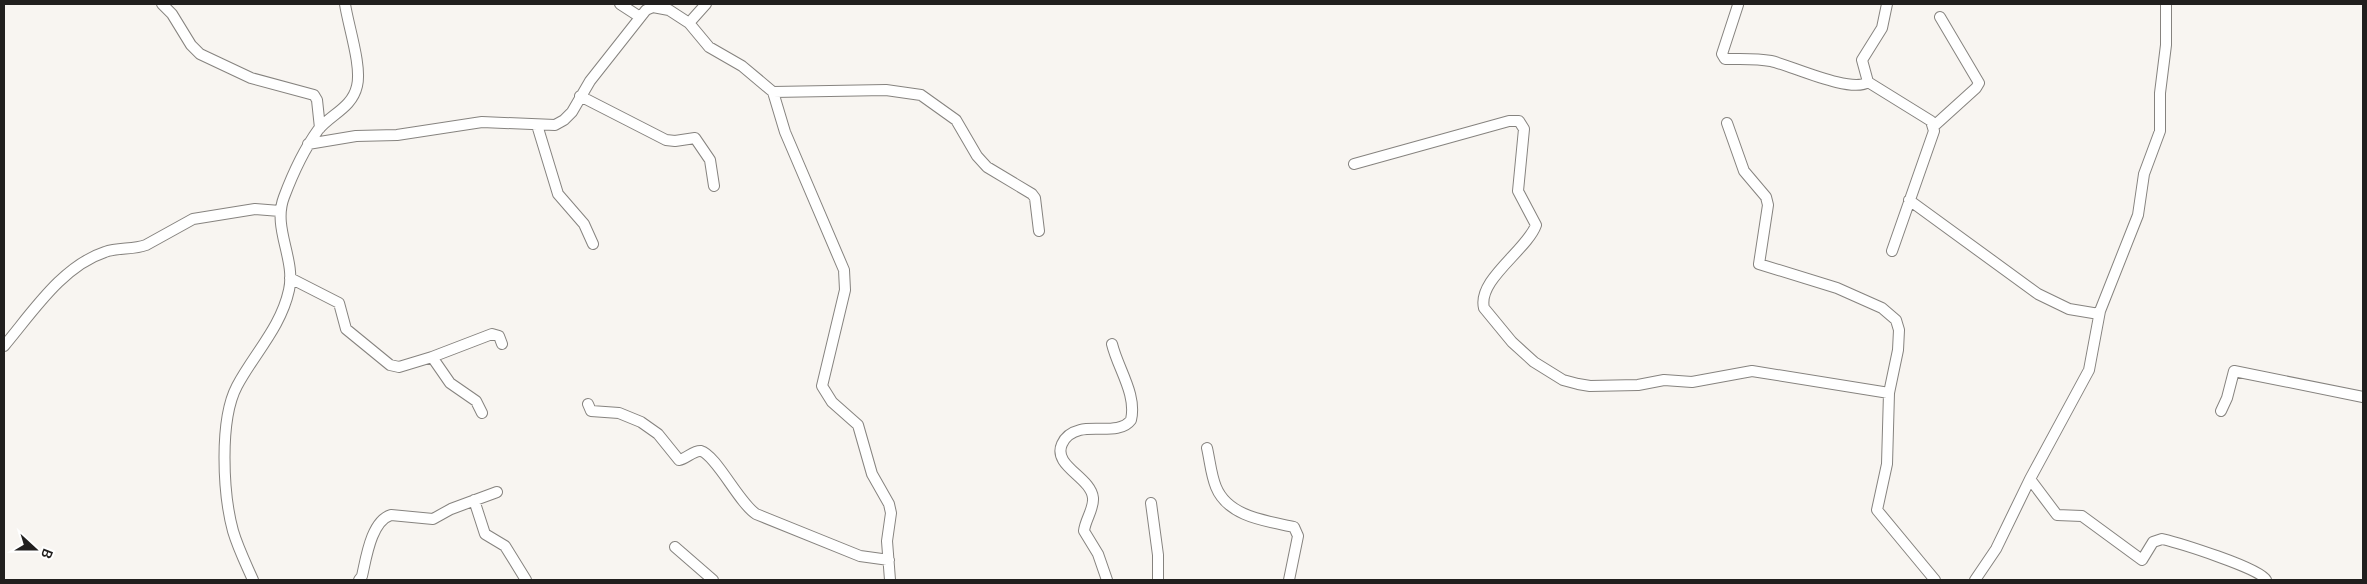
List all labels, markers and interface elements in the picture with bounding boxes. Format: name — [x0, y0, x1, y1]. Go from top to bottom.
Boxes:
north arrow — [10, 524, 60, 574]
text: B — [38, 546, 57, 561]

